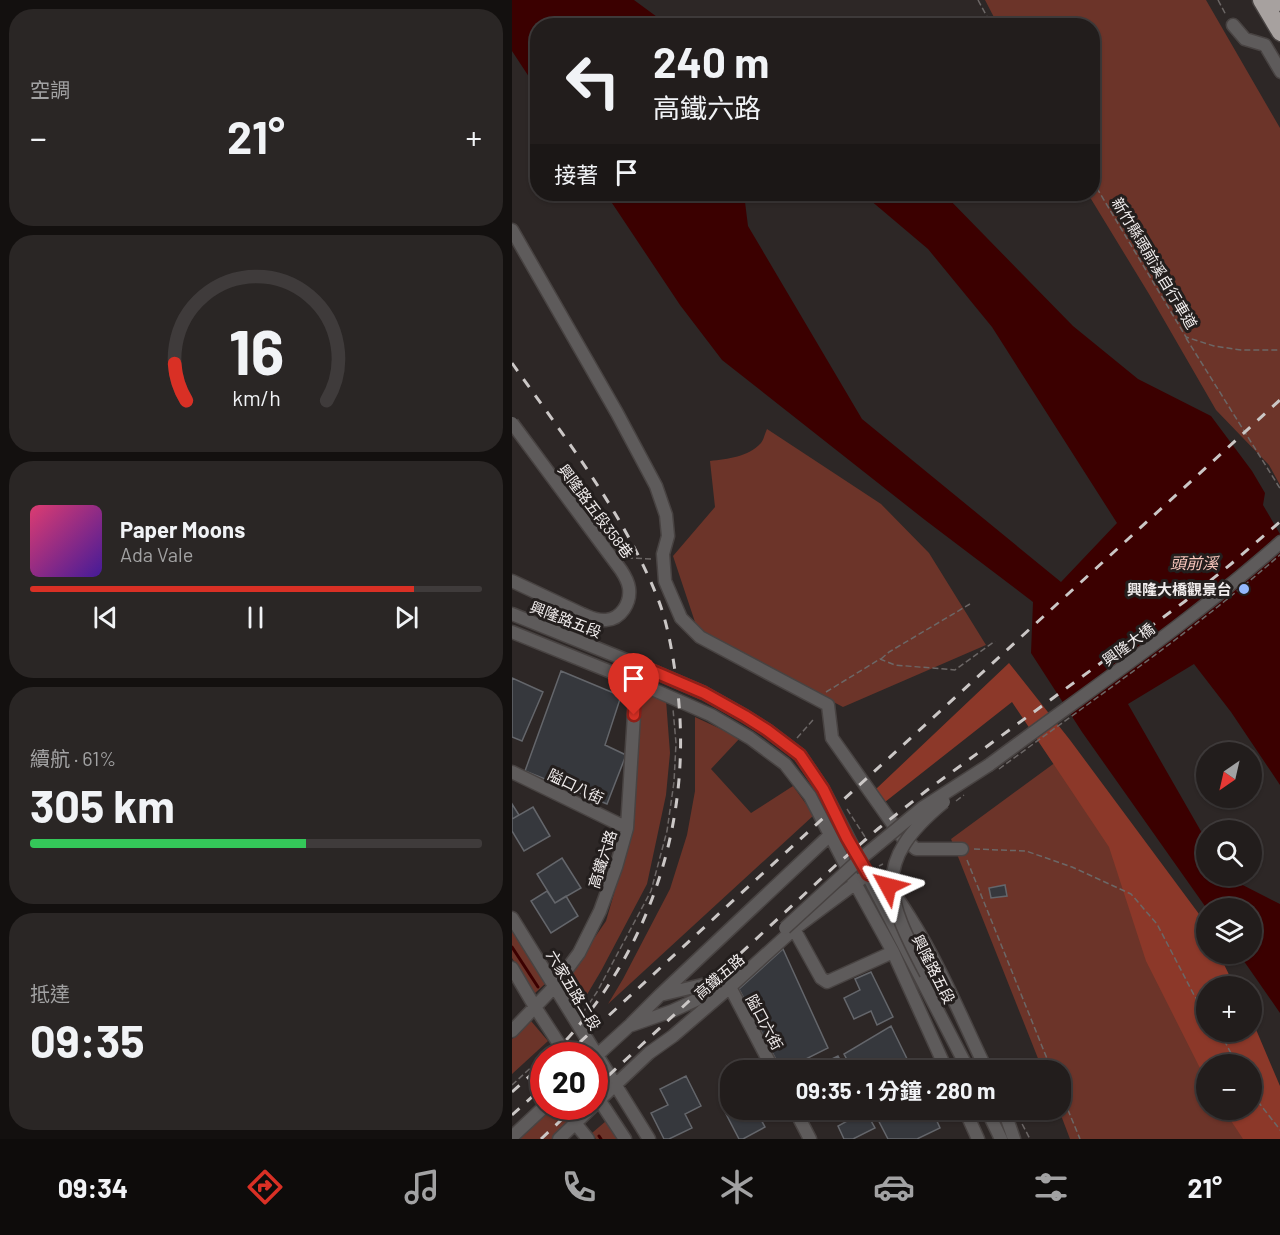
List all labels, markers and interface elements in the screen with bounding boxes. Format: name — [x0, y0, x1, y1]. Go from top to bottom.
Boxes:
text: 240 m — [653, 36, 769, 86]
icon: left — [554, 42, 632, 120]
text: 空調 — [30, 77, 70, 101]
text: 高鐵六路 — [653, 91, 761, 123]
text: 21° — [227, 109, 285, 163]
text: − — [30, 117, 47, 157]
text: + — [466, 117, 482, 157]
icon: arrive — [610, 156, 643, 189]
text: 接著 — [554, 161, 598, 187]
street label: 新竹縣頭前溪自行車道 — [1109, 194, 1201, 332]
text: 16 — [228, 313, 284, 387]
text: km/h — [232, 385, 280, 410]
street label: 興隆路五段358巷 — [555, 460, 637, 562]
text: Paper Moons — [120, 516, 245, 542]
text: Ada Vale — [120, 542, 193, 566]
water label: 頭前溪 — [1170, 553, 1220, 572]
place label: 興隆大橋觀景台 — [1127, 580, 1232, 598]
marker: 興隆大橋觀景台 — [1237, 582, 1251, 596]
street label: 興隆路五段 — [528, 597, 604, 641]
icon: previous — [89, 601, 122, 634]
icon: pause — [239, 601, 272, 634]
icon: next — [390, 601, 423, 634]
street label: 興隆大橋 — [1098, 619, 1158, 669]
pin — [608, 653, 659, 715]
icon: arrive — [617, 662, 650, 695]
north arrow — [1196, 742, 1262, 808]
map controls — [1196, 742, 1262, 1120]
text: 續航 · 61% — [30, 746, 116, 770]
street label: 隘口八街 — [545, 765, 607, 807]
text: 305 km — [30, 778, 175, 832]
button: search — [1196, 820, 1262, 886]
street label: 高鐵六路 — [584, 828, 620, 890]
position arrow — [856, 854, 920, 918]
button: layers — [1196, 898, 1262, 964]
street label: 興隆路五段 — [909, 931, 959, 1007]
street label: 六家五路二段 — [543, 947, 605, 1033]
street label: 高鐵五路 — [690, 950, 748, 1002]
button: + — [1196, 976, 1262, 1042]
text: 抵達 — [30, 981, 70, 1005]
street label: 隘口六街 — [743, 991, 787, 1053]
text: 09:35 — [30, 1013, 144, 1067]
speed limit sign: 20 — [530, 1042, 608, 1120]
button: − — [1196, 1054, 1262, 1120]
text: 09:35 · 1 分鐘 · 280 m — [796, 1077, 995, 1103]
icon: directions — [244, 1166, 286, 1208]
icon: music — [401, 1166, 443, 1208]
icon: phone — [558, 1166, 600, 1208]
icon: climate — [716, 1166, 758, 1208]
icon: car — [873, 1166, 915, 1208]
icon: filters — [1030, 1166, 1072, 1208]
text: 09:34 — [58, 1171, 128, 1203]
text: 21° — [1188, 1171, 1222, 1203]

